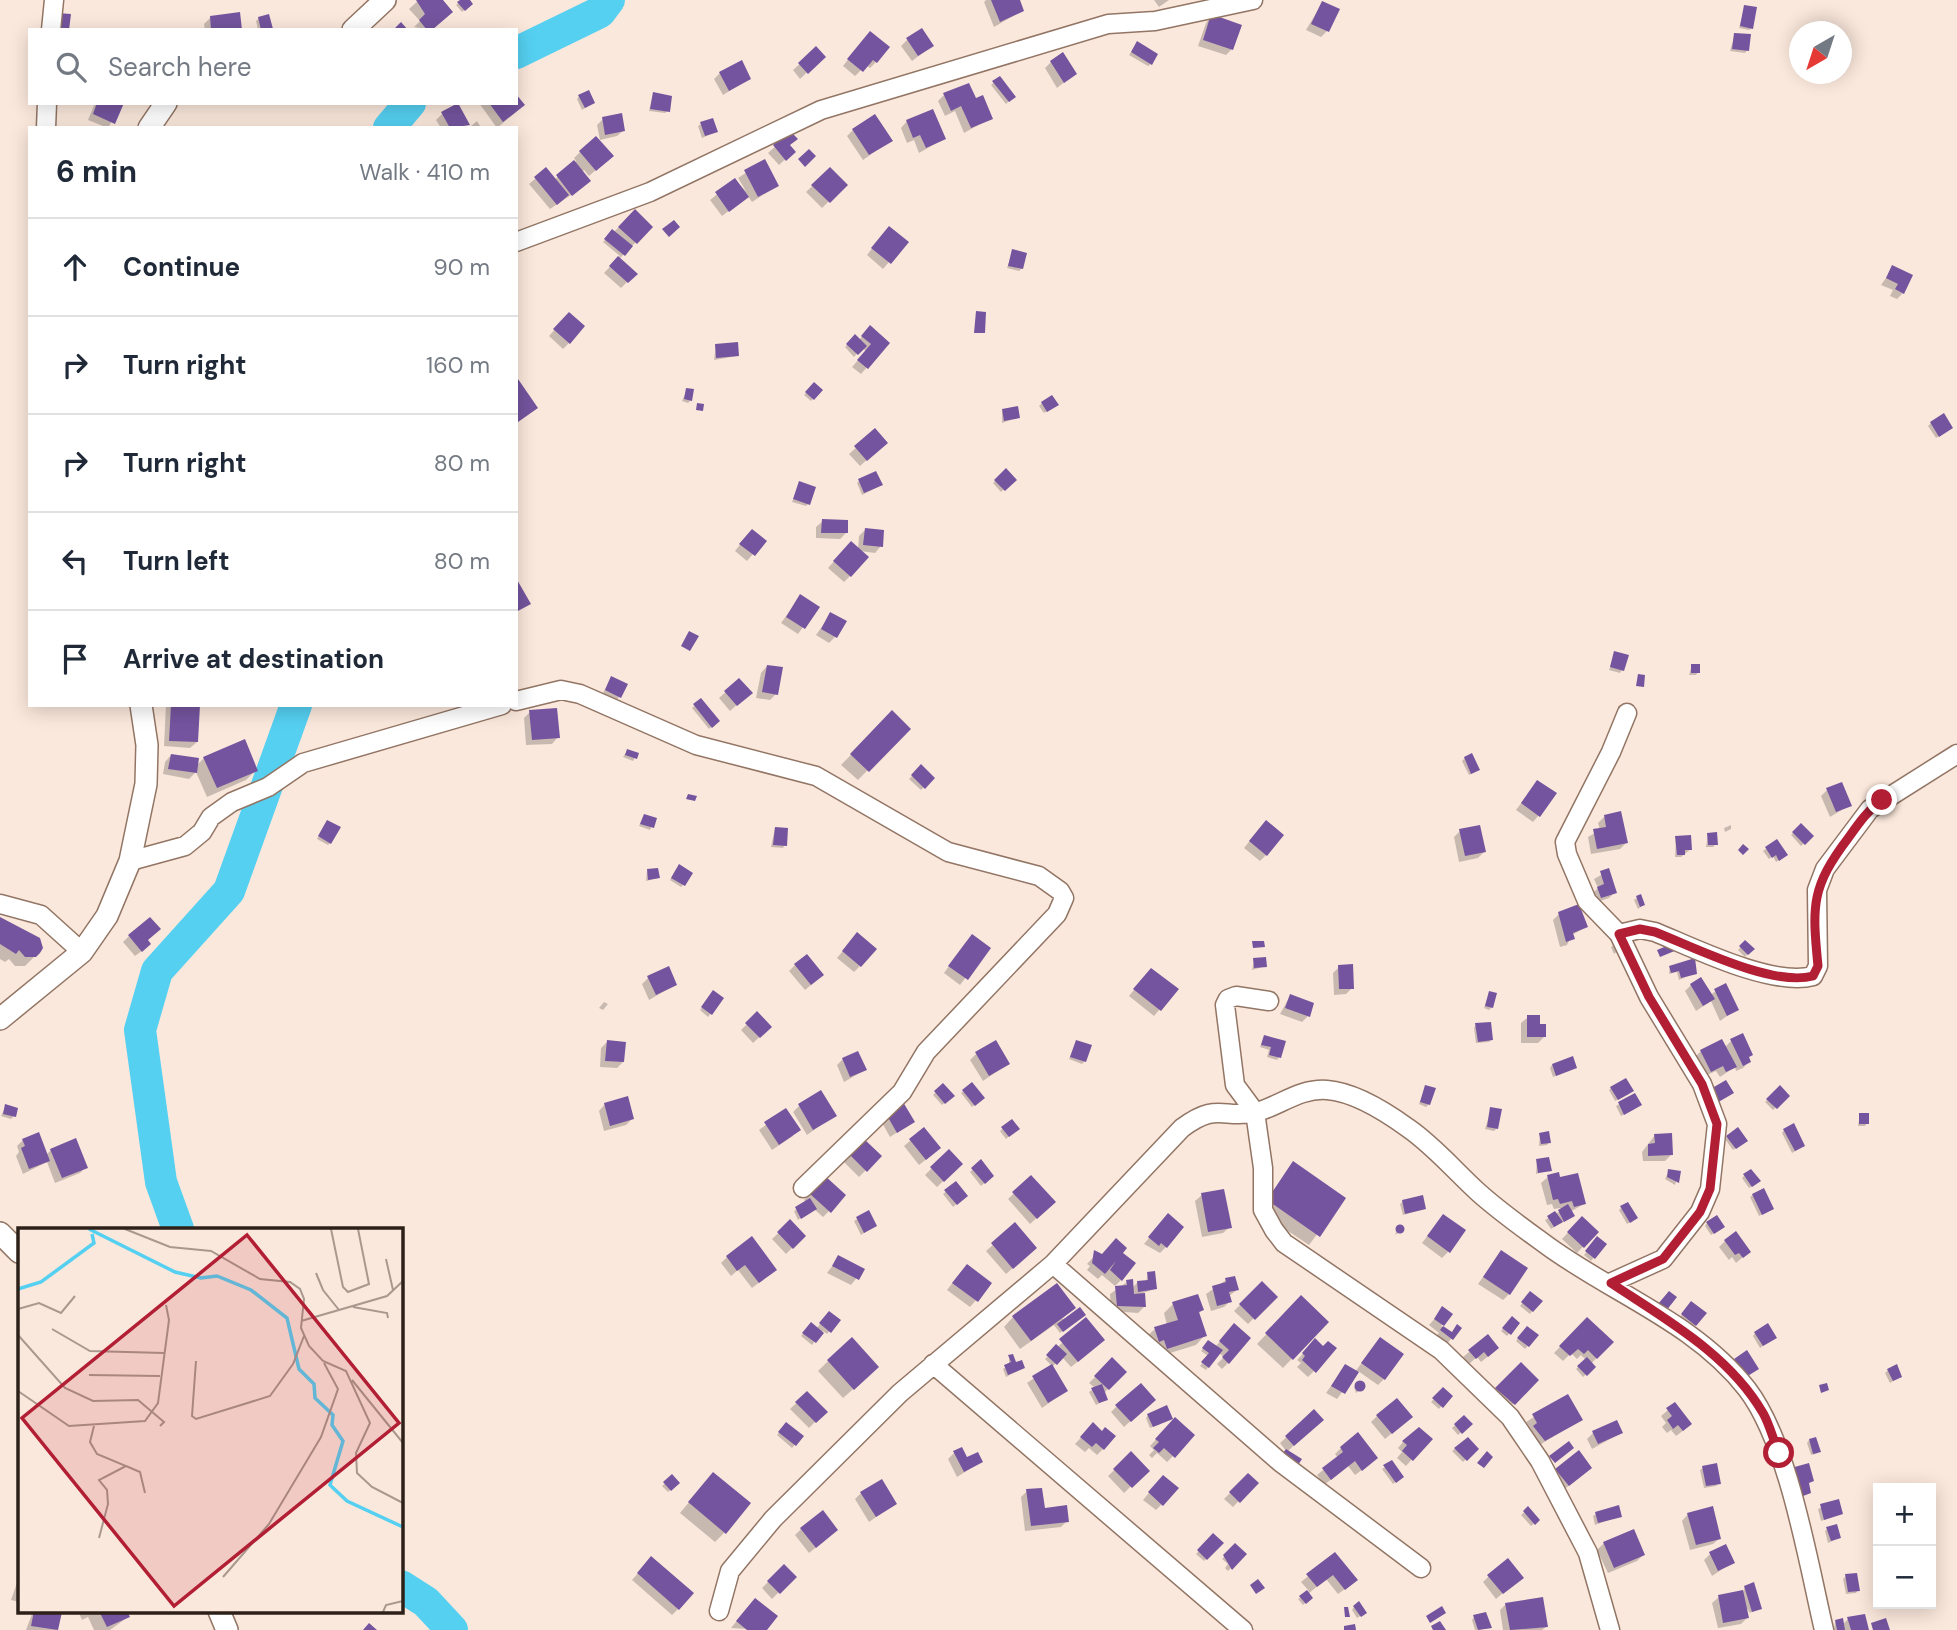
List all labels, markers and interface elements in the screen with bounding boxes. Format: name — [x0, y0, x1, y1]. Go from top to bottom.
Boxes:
north arrow — [1789, 21, 1852, 84]
search box — [28, 28, 518, 105]
icon: search — [52, 48, 90, 86]
text: Search here — [108, 50, 251, 84]
text: 6 min — [56, 152, 137, 191]
text: Walk · 410 m — [359, 157, 490, 187]
icon: ahead — [56, 248, 94, 286]
text: Continue — [123, 250, 240, 284]
text: 90 m — [433, 252, 490, 282]
icon: right — [56, 346, 94, 384]
text: Turn right — [123, 348, 247, 382]
text: 160 m — [426, 350, 490, 380]
icon: right — [56, 444, 94, 482]
text: Turn right — [123, 446, 247, 480]
text: 80 m — [434, 448, 490, 478]
icon: left — [56, 542, 94, 580]
text: Turn left — [123, 544, 230, 578]
text: 80 m — [434, 546, 490, 576]
icon: arrive — [56, 640, 94, 678]
text: Arrive at destination — [123, 642, 384, 676]
route end — [1866, 784, 1897, 815]
inset map — [18, 1228, 402, 1612]
route start — [1763, 1437, 1794, 1468]
map controls — [1873, 1483, 1936, 1609]
button: + — [1873, 1483, 1936, 1546]
button: − — [1873, 1546, 1936, 1609]

